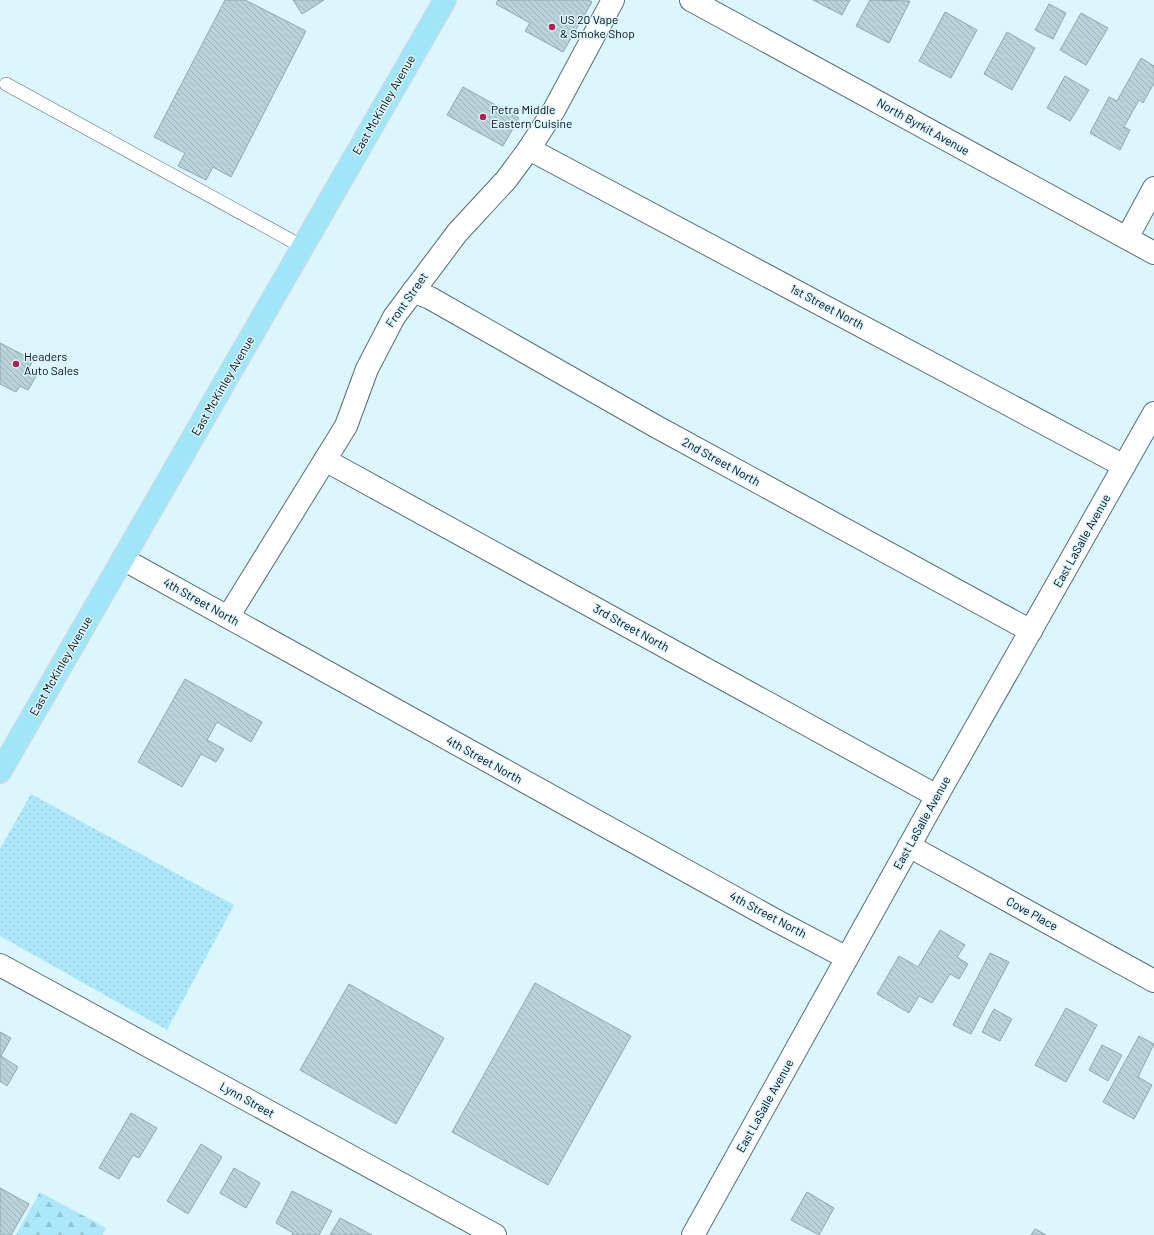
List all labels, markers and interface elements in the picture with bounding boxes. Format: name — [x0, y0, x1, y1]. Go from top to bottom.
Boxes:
place label: US 20 Vape & Smoke Shop — [560, 12, 635, 40]
marker: US 20 Vape & Smoke Shop — [547, 22, 557, 32]
street label: East McKinley Avenue — [349, 52, 417, 157]
street label: North Byrkit Avenue — [875, 95, 972, 157]
place label: Petra Middle Eastern Cuisine — [491, 102, 572, 130]
marker: Petra Middle Eastern Cuisine — [478, 112, 488, 122]
street label: Front Street — [382, 269, 430, 329]
street label: 1st Street North — [788, 281, 867, 332]
street label: East McKinley Avenue — [188, 333, 256, 438]
place label: Headers Auto Sales — [24, 349, 79, 377]
marker: Headers Auto Sales — [11, 359, 21, 369]
street label: 2nd Street North — [680, 434, 763, 488]
street label: East LaSalle Avenue — [1050, 491, 1113, 590]
street label: 4th Street North — [161, 574, 242, 628]
street label: 3rd Street North — [591, 600, 672, 654]
street label: East McKinley Avenue — [26, 613, 94, 718]
street label: 4th Street North — [444, 732, 525, 786]
street label: East LaSalle Avenue — [890, 773, 953, 872]
street label: 4th Street North — [728, 888, 809, 940]
street label: Cove Place — [1004, 893, 1061, 933]
street label: East LaSalle Avenue — [733, 1056, 796, 1155]
street label: Lynn Street — [218, 1078, 277, 1120]

